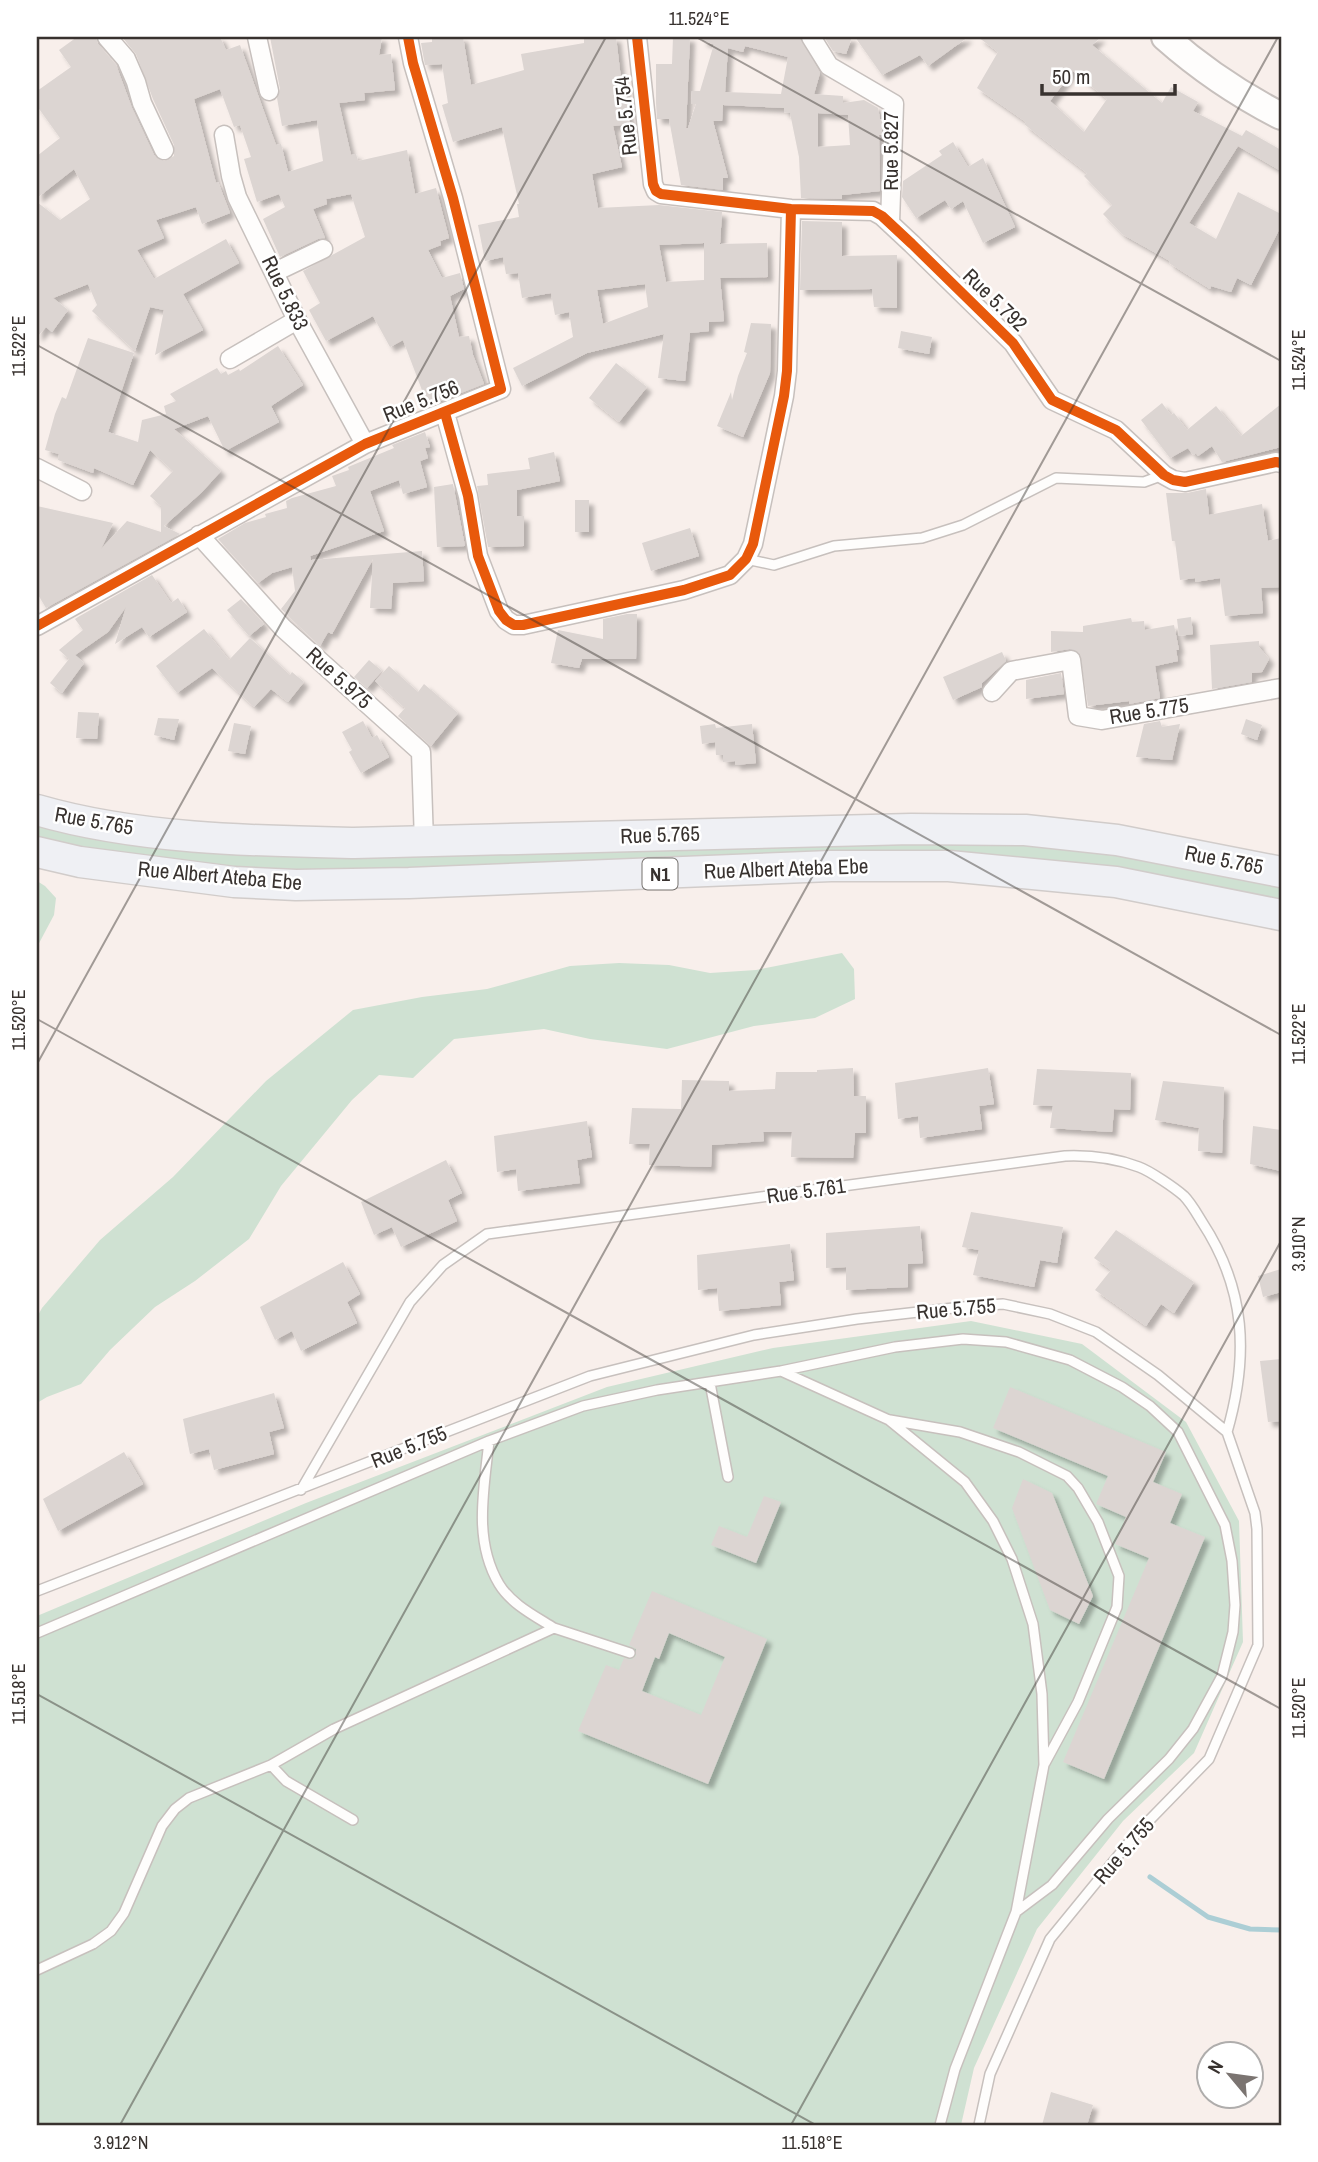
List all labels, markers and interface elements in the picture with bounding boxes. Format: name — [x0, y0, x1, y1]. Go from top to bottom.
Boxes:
text: 11.524°E — [668, 6, 730, 31]
scale bar — [1042, 52, 1174, 96]
text: 50 m — [1052, 62, 1090, 91]
street label: Rue 5.754 — [607, 75, 644, 157]
street label: Rue 5.827 — [876, 111, 905, 191]
street label: Rue 5.833 — [255, 251, 316, 335]
street label: Rue 5.792 — [957, 262, 1034, 338]
text: 11.522°E — [6, 315, 31, 377]
text: 11.524°E — [1286, 329, 1311, 391]
street label: Rue 5.756 — [379, 372, 463, 429]
street label: Rue 5.975 — [300, 640, 379, 715]
street label: Rue 5.775 — [1107, 690, 1190, 731]
street label: Rue 5.765 — [52, 799, 136, 842]
street label: Rue 5.765 — [620, 819, 700, 850]
street label: Rue 5.765 — [1182, 838, 1266, 881]
street label: Rue Albert Ateba Ebe — [703, 851, 869, 886]
street label: Rue Albert Ateba Ebe — [137, 854, 303, 897]
road number: N1 — [642, 859, 678, 890]
text: 11.520°E — [6, 989, 31, 1051]
text: 11.522°E — [1286, 1003, 1311, 1065]
street label: Rue 5.761 — [765, 1171, 848, 1210]
text: 3.910°N — [1286, 1217, 1311, 1271]
street label: Rue 5.755 — [915, 1291, 997, 1326]
street label: Rue 5.755 — [367, 1418, 451, 1475]
text: 11.518°E — [6, 1663, 31, 1725]
text: 11.520°E — [1286, 1677, 1311, 1739]
street label: Rue 5.755 — [1087, 1811, 1161, 1890]
north arrow — [1196, 2039, 1266, 2110]
text: N — [1201, 2056, 1229, 2078]
text: 3.912°N — [94, 2130, 148, 2155]
text: 11.518°E — [781, 2130, 843, 2155]

